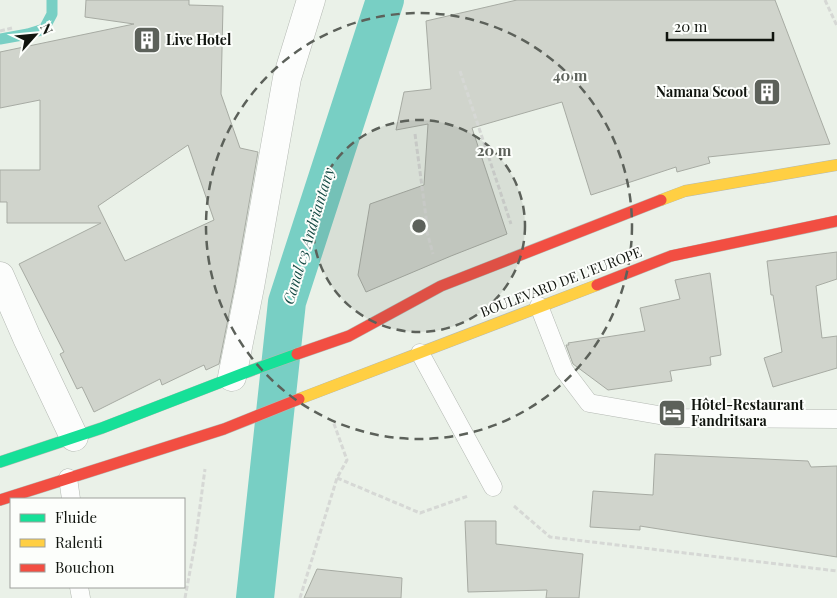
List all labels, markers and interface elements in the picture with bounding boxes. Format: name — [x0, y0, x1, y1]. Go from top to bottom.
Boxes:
north arrow — [10, 10, 60, 60]
scale bar — [667, 10, 773, 42]
text: 20 m — [674, 16, 708, 36]
text: N — [36, 20, 58, 38]
building icon: Live Hotel — [132, 25, 162, 55]
place label: Live Hotel — [166, 30, 232, 49]
text: 40 m — [553, 65, 588, 85]
building icon: Namana Scoot — [752, 77, 782, 107]
place label: Namana Scoot — [656, 82, 748, 101]
text: 20 m — [477, 140, 512, 160]
water label: Canal c3 Andriantany — [278, 165, 338, 306]
centre of rings — [410, 217, 428, 235]
street label: BOULEVARD DE L'EUROPE — [477, 242, 644, 321]
place label: Hôtel-Restaurant Fandritsara — [691, 395, 804, 430]
hotel icon: Hôtel-Restaurant Fandritsara — [657, 398, 687, 428]
legend — [10, 498, 185, 588]
text: Fluide — [55, 507, 97, 527]
text: Ralenti — [55, 532, 103, 552]
text: Bouchon — [55, 557, 115, 577]

